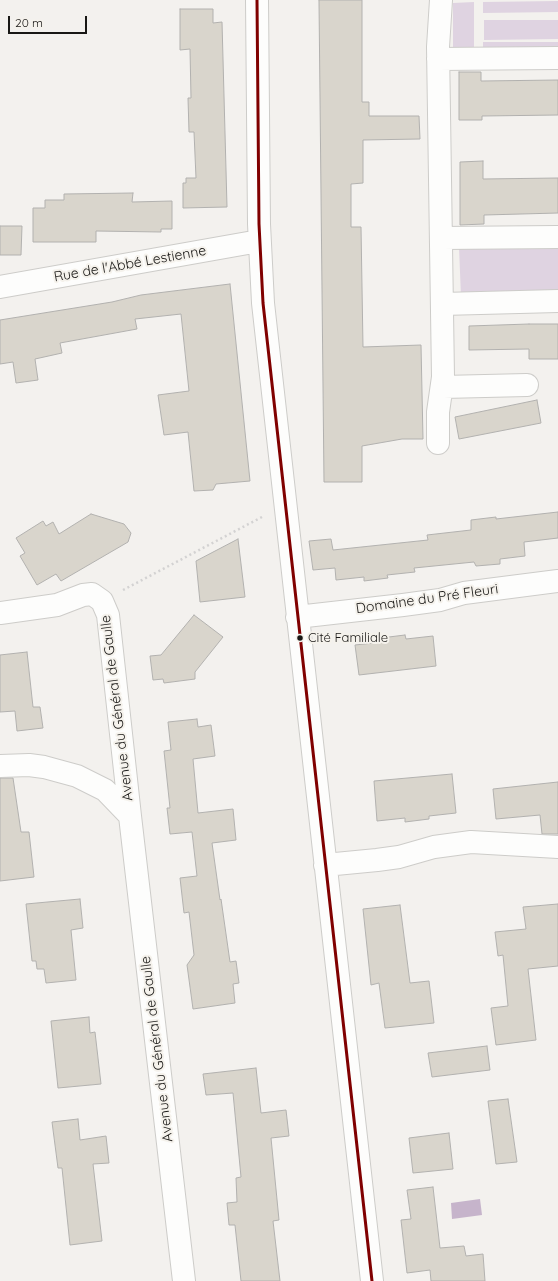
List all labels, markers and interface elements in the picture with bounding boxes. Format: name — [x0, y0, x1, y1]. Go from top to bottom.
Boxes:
scale bar — [10, 8, 89, 34]
text: 20 m — [15, 15, 43, 30]
street label: Rue de l'Abbé Lestienne — [52, 242, 208, 286]
street label: Domaine du Pré Fleuri — [355, 581, 499, 617]
street label: Avenue du Général de Gaulle — [97, 614, 137, 802]
place label: Cité Familiale — [308, 630, 388, 646]
marker: Cité Familiale — [295, 633, 305, 643]
street label: Avenue du Général de Gaulle — [137, 955, 177, 1143]

